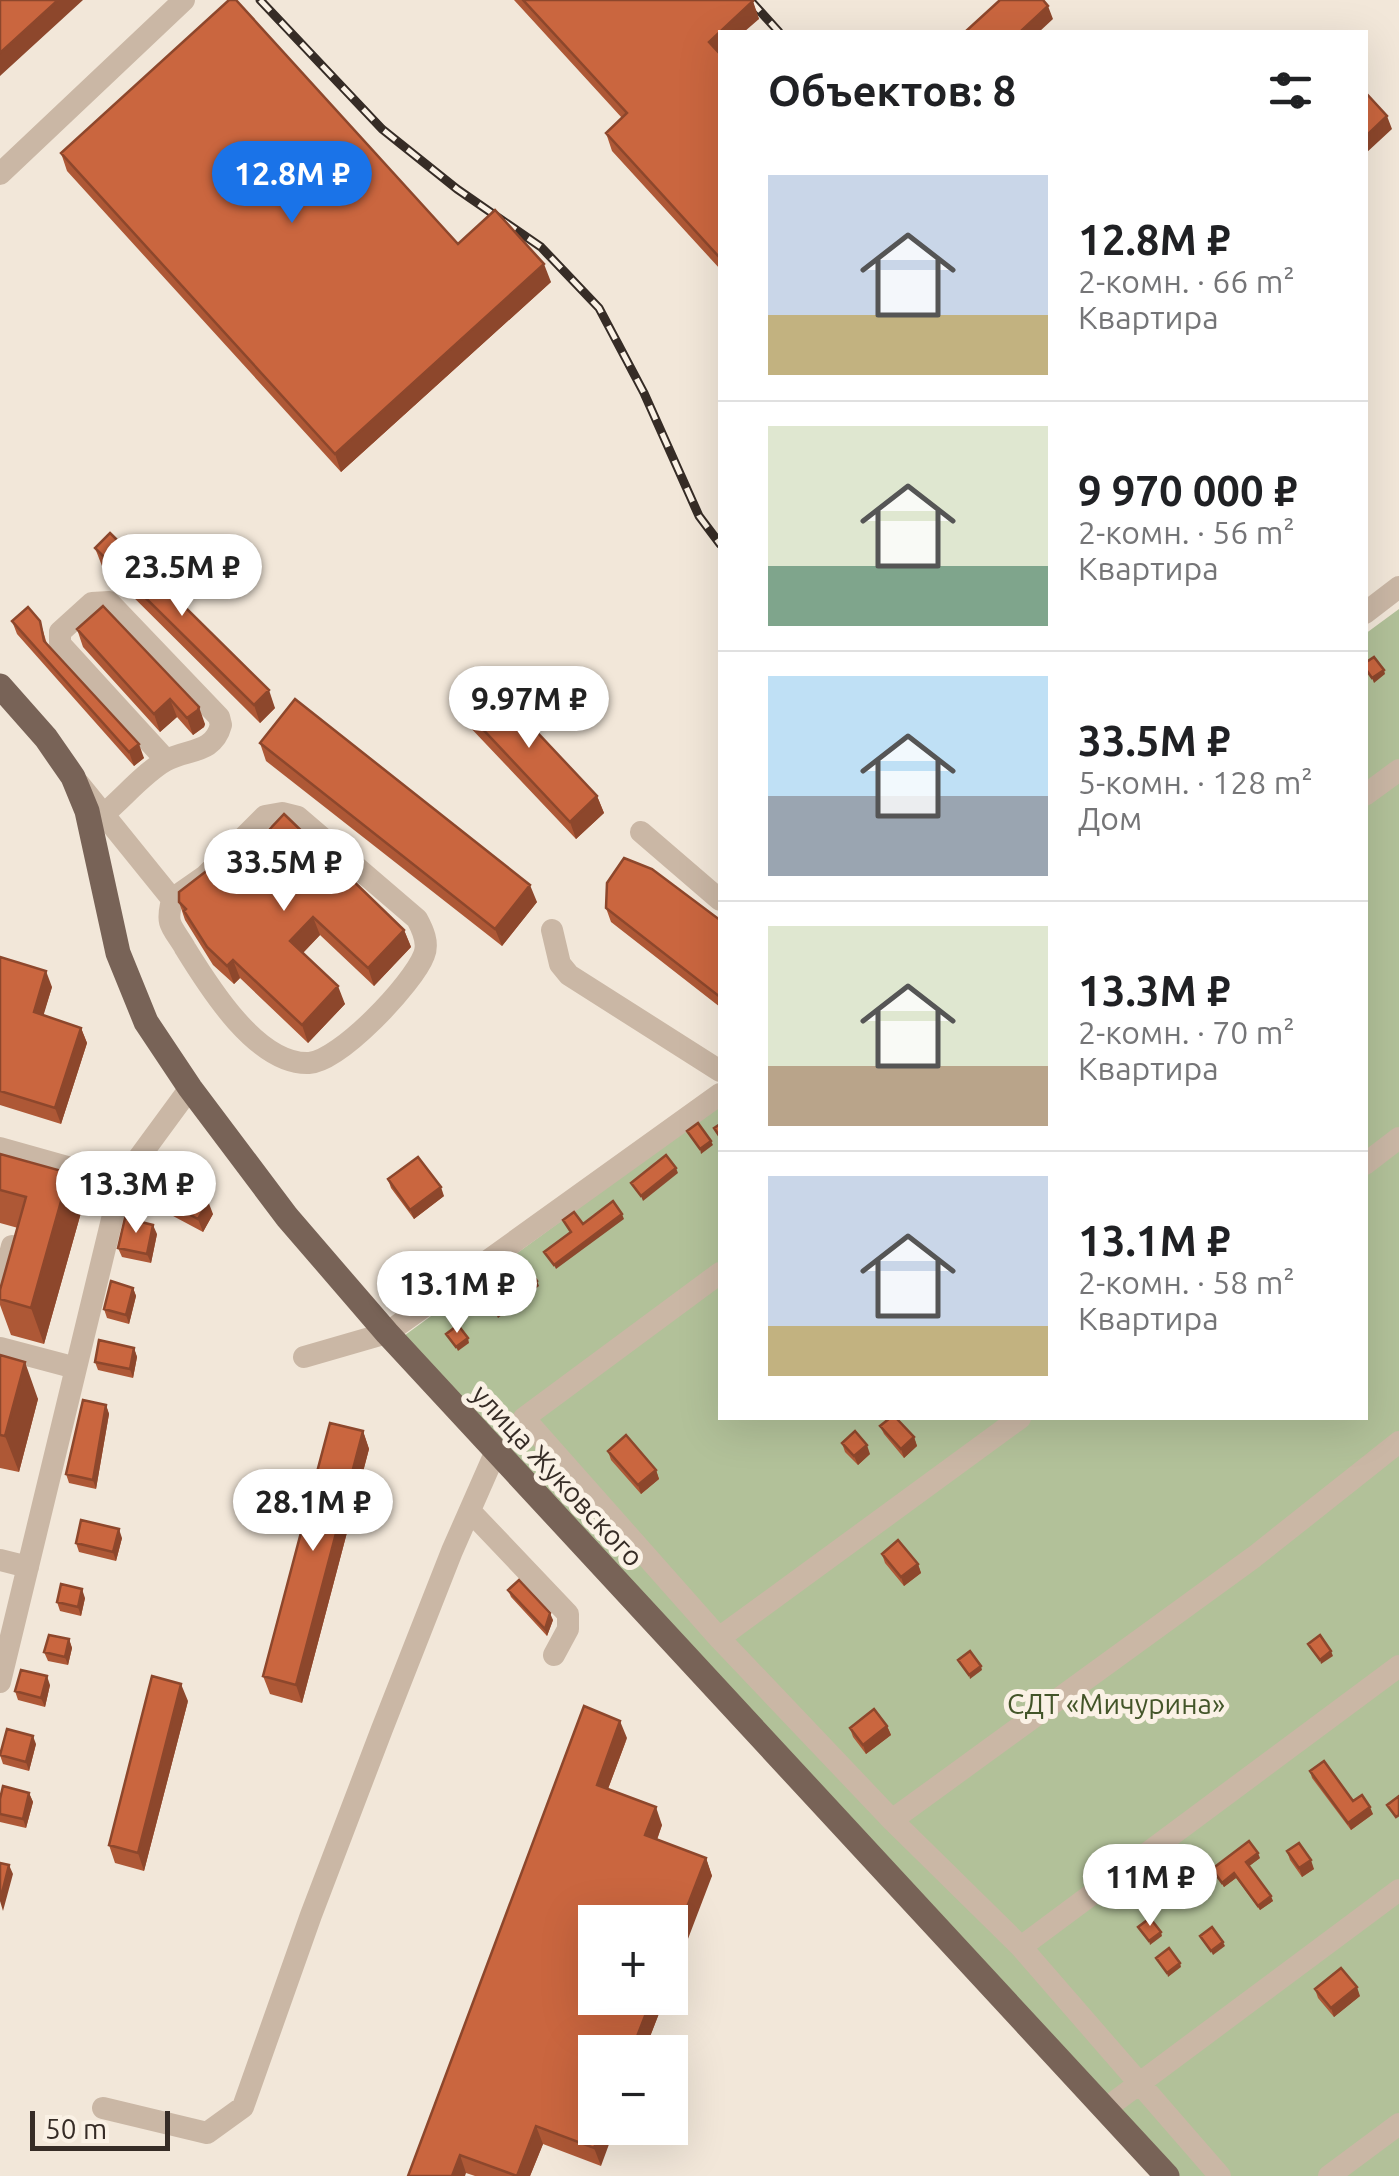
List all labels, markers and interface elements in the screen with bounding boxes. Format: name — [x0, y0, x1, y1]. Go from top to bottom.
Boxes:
icon: filters — [1263, 63, 1318, 118]
text: Объектов: 8 — [768, 67, 1016, 114]
pin: 12.8M ₽ — [200, 141, 384, 226]
text: 12.8M ₽ — [234, 155, 350, 191]
icon: home — [848, 215, 968, 335]
text: 12.8M ₽ — [1078, 216, 1230, 263]
text: 2-комн. · 66 m² — [1078, 263, 1295, 299]
text: Квартира — [1078, 299, 1219, 335]
icon: home — [848, 466, 968, 586]
text: 9 970 000 ₽ — [1078, 467, 1297, 514]
text: 2-комн. · 56 m² — [1078, 514, 1295, 550]
pin: 23.5M ₽ — [90, 534, 274, 619]
text: 23.5M ₽ — [124, 548, 240, 584]
text: Квартира — [1078, 550, 1219, 586]
pin: 9.97M ₽ — [437, 666, 621, 751]
text: 9.97M ₽ — [471, 680, 587, 716]
icon: home — [848, 716, 968, 836]
text: 33.5M ₽ — [1078, 717, 1230, 764]
text: 5-комн. · 128 m² — [1078, 764, 1313, 800]
text: Дом — [1078, 800, 1142, 836]
pin: 33.5M ₽ — [192, 829, 376, 914]
text: 33.5M ₽ — [226, 843, 342, 879]
icon: home — [848, 966, 968, 1086]
text: 13.3M ₽ — [1078, 967, 1230, 1014]
text: 2-комн. · 70 m² — [1078, 1014, 1295, 1050]
text: Квартира — [1078, 1050, 1219, 1086]
pin: 13.3M ₽ — [44, 1151, 228, 1236]
text: 13.3M ₽ — [78, 1165, 194, 1201]
icon: home — [848, 1216, 968, 1336]
text: 13.1M ₽ — [1078, 1217, 1230, 1264]
pin: 13.1M ₽ — [365, 1251, 549, 1336]
text: 2-комн. · 58 m² — [1078, 1264, 1295, 1300]
text: 13.1M ₽ — [399, 1265, 515, 1301]
text: Квартира — [1078, 1300, 1219, 1336]
street label: улица Жуковского — [466, 1378, 650, 1572]
pin: 28.1M ₽ — [221, 1469, 405, 1554]
text: 28.1M ₽ — [255, 1483, 371, 1519]
park label: СДТ «Мичурина» — [1007, 1688, 1225, 1719]
pin: 11M ₽ — [1080, 1844, 1220, 1929]
text: 11M ₽ — [1105, 1858, 1195, 1894]
map controls — [578, 1905, 688, 2145]
button: + — [578, 1905, 688, 2015]
button: − — [578, 2035, 688, 2145]
scale bar — [30, 2106, 170, 2150]
text: 50 m — [45, 2113, 107, 2144]

